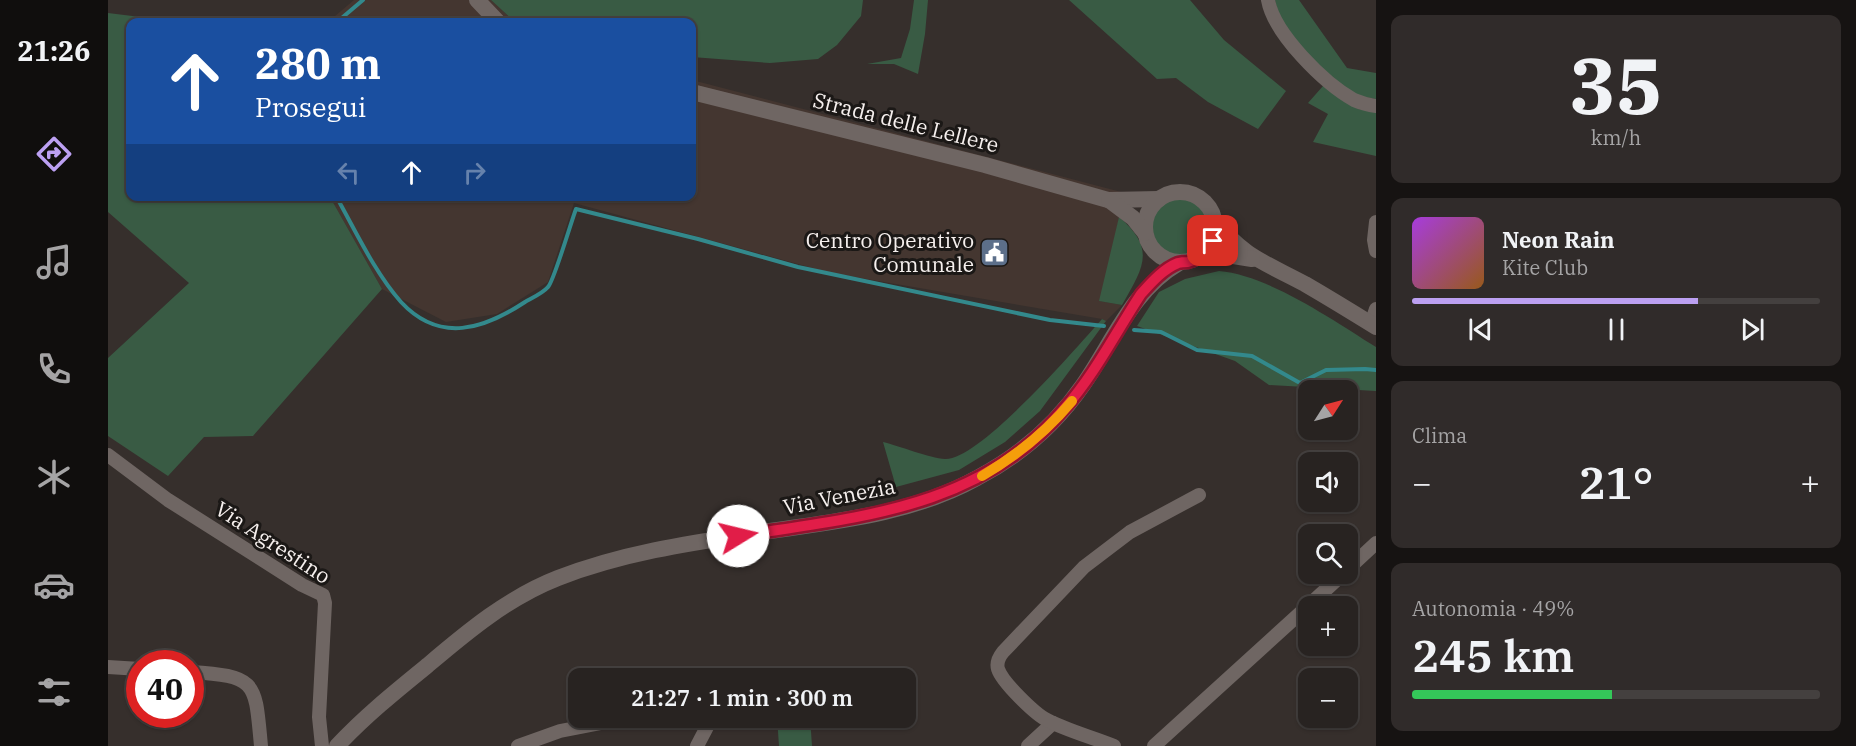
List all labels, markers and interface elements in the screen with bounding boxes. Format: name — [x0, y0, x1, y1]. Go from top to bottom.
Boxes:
text: 21:26 — [18, 33, 90, 68]
text: 35 — [1569, 34, 1663, 135]
text: 280 m — [255, 36, 381, 91]
icon: ahead — [156, 42, 234, 120]
street label: Strada delle Lellere — [810, 85, 1002, 159]
text: Prosegui — [255, 89, 366, 124]
text: km/h — [1591, 124, 1641, 151]
icon: directions — [33, 133, 75, 175]
icon: left — [332, 156, 365, 189]
icon: ahead — [395, 156, 428, 189]
icon: right — [458, 156, 491, 189]
pin — [1187, 215, 1238, 266]
icon: arrive — [1196, 224, 1229, 257]
text: Neon Rain — [1502, 225, 1615, 254]
place label: Centro Operativo Comunale — [806, 226, 974, 278]
public building icon: Centro Operativo Comunale — [979, 236, 1011, 268]
icon: music — [33, 241, 75, 283]
text: Kite Club — [1502, 254, 1588, 281]
icon: previous — [1464, 313, 1497, 346]
icon: pause — [1600, 313, 1633, 346]
icon: next — [1736, 313, 1769, 346]
icon: phone — [33, 348, 75, 390]
north arrow — [1298, 380, 1358, 440]
map controls — [1298, 380, 1358, 728]
text: Clima — [1412, 422, 1467, 449]
button: sound — [1298, 452, 1358, 512]
text: 21° — [1578, 453, 1654, 511]
icon: climate — [33, 456, 75, 498]
text: − — [1412, 461, 1432, 504]
text: + — [1800, 461, 1820, 504]
street label: Via Venezia — [780, 471, 898, 521]
street label: Via Agrestino — [210, 494, 336, 590]
position arrow — [706, 504, 770, 568]
button: search — [1298, 524, 1358, 584]
icon: car — [33, 564, 75, 606]
text: Autonomia · 49% — [1412, 595, 1574, 622]
button: + — [1298, 596, 1358, 656]
text: 245 km — [1412, 626, 1574, 684]
speed limit sign: 40 — [126, 650, 204, 728]
button: − — [1298, 668, 1358, 728]
icon: filters — [33, 671, 75, 713]
text: 21:27 · 1 min · 300 m — [631, 683, 853, 712]

